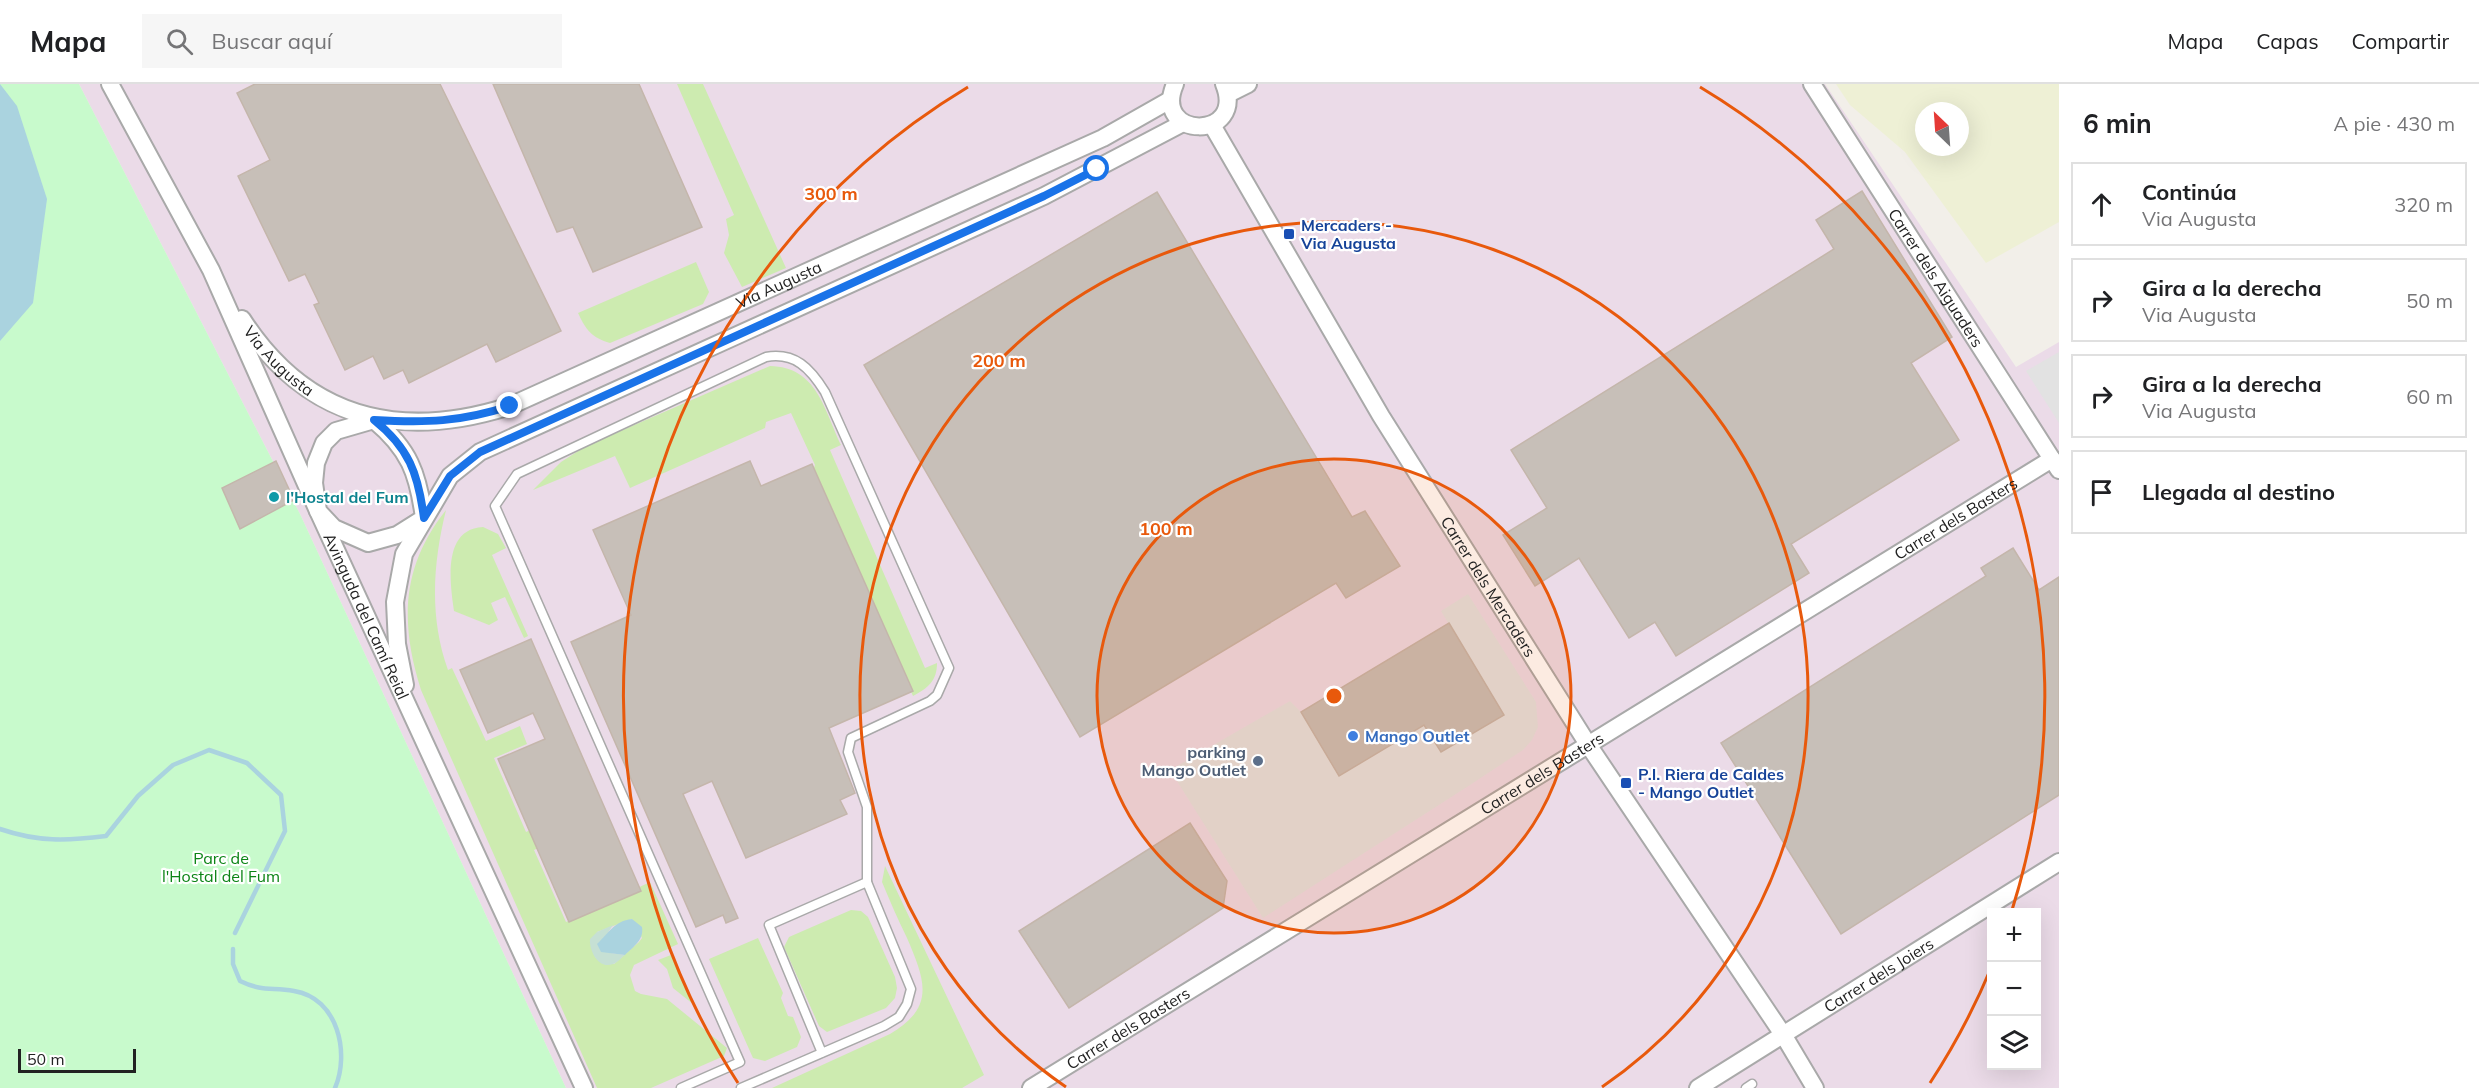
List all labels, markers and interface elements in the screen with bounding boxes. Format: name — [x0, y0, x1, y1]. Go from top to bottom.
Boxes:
search box — [142, 14, 562, 68]
text: Mapa — [30, 24, 106, 59]
icon: search — [163, 25, 196, 58]
text: Buscar aquí — [211, 27, 332, 55]
text: Mapa — [2168, 28, 2223, 54]
text: Capas — [2256, 28, 2319, 54]
text: Compartir — [2352, 28, 2449, 54]
north arrow — [1915, 102, 1969, 156]
text: 6 min — [2083, 107, 2152, 140]
text: A pie · 430 m — [2334, 111, 2455, 136]
route start — [1083, 155, 1109, 181]
text: Continúa — [2142, 178, 2237, 206]
text: 300 m — [804, 182, 858, 205]
icon: ahead — [2085, 188, 2118, 221]
text: 320 m — [2394, 192, 2453, 217]
street label: Carrer dels Aiguaders — [1884, 205, 1988, 351]
text: Via Augusta — [2142, 206, 2257, 231]
place label: Mercaders - Via Augusta — [1300, 215, 1396, 253]
marker: Mercaders - Via Augusta — [1282, 227, 1296, 241]
street label: Via Augusta — [733, 257, 825, 313]
text: Gira a la derecha — [2142, 274, 2322, 302]
icon: right — [2085, 284, 2118, 317]
text: 50 m — [2406, 288, 2453, 313]
text: Via Augusta — [2142, 302, 2257, 327]
street label: Via Augusta — [240, 322, 318, 400]
text: 200 m — [972, 349, 1026, 372]
text: Gira a la derecha — [2142, 370, 2322, 398]
icon: right — [2085, 380, 2118, 413]
text: 60 m — [2406, 384, 2453, 409]
route end — [496, 392, 522, 418]
text: Via Augusta — [2142, 398, 2257, 423]
street label: Carrer dels Basters — [1890, 473, 2021, 564]
icon: arrive — [2085, 476, 2118, 509]
text: Llegada al destino — [2142, 478, 2335, 506]
place label: l'Hostal del Fum — [286, 487, 409, 507]
marker: l'Hostal del Fum — [267, 490, 281, 504]
street label: Carrer dels Mercaders — [1437, 512, 1540, 661]
text: 100 m — [1139, 517, 1193, 540]
street label: Avinguda del Camí Reial — [319, 530, 413, 702]
centre of rings — [1324, 686, 1344, 706]
place label: Mango Outlet — [1365, 726, 1469, 746]
street label: Carrer dels Basters — [1477, 728, 1607, 819]
marker: Mango Outlet — [1346, 729, 1360, 743]
place label: parking Mango Outlet — [1142, 742, 1246, 780]
marker: parking Mango Outlet — [1251, 754, 1265, 768]
place label: P.I. Riera de Caldes - Mango Outlet — [1638, 764, 1784, 802]
marker: P.I. Riera de Caldes - Mango Outlet — [1619, 776, 1633, 790]
park label: Parc de l'Hostal del Fum — [162, 848, 280, 886]
map controls — [1987, 908, 2041, 1070]
button: + — [1987, 908, 2041, 962]
street label: Carrer dels Joiers — [1820, 933, 1937, 1017]
button: − — [1987, 962, 2041, 1016]
street label: Carrer dels Basters — [1063, 983, 1193, 1074]
button: layers — [1987, 1016, 2041, 1070]
scale bar — [18, 1046, 136, 1074]
text: 50 m — [27, 1049, 64, 1069]

